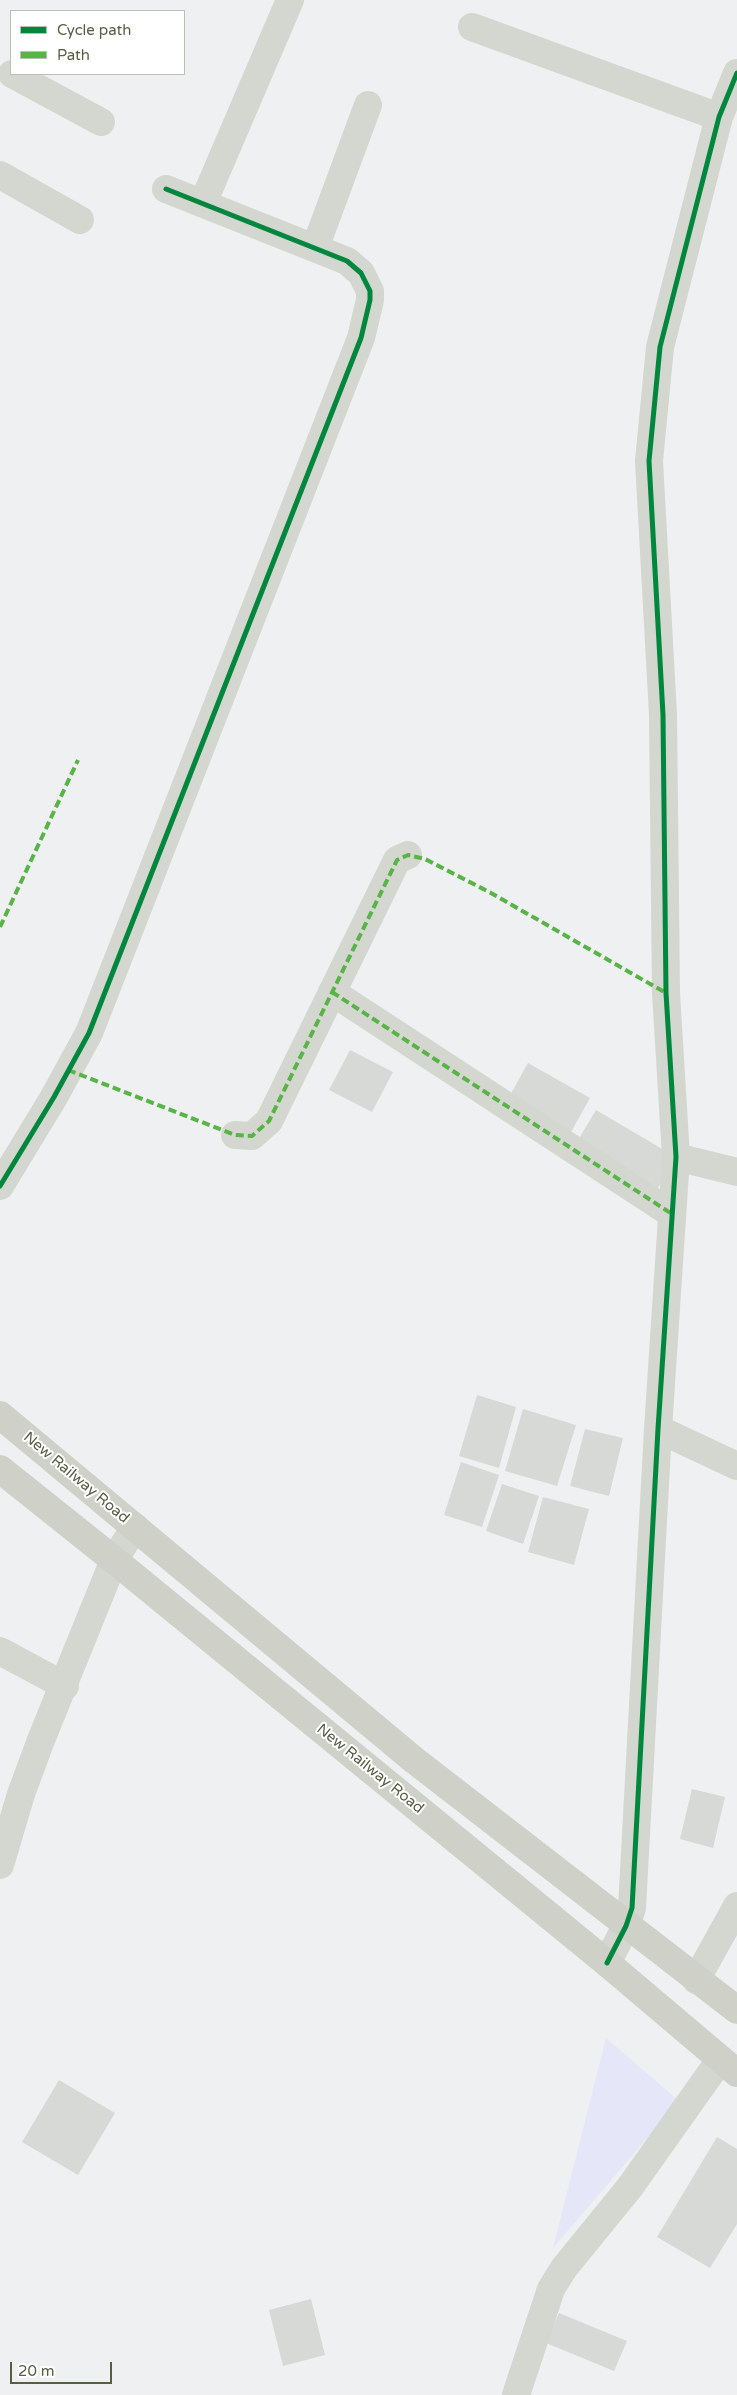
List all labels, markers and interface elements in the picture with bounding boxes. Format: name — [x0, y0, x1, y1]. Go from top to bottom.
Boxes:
legend — [10, 10, 185, 75]
text: Cycle path — [57, 21, 131, 39]
text: Path — [57, 46, 90, 64]
street label: New Railway Road — [20, 1429, 132, 1527]
street label: New Railway Road — [313, 1720, 427, 1818]
scale bar — [12, 2352, 115, 2384]
text: 20 m — [18, 2362, 55, 2380]

